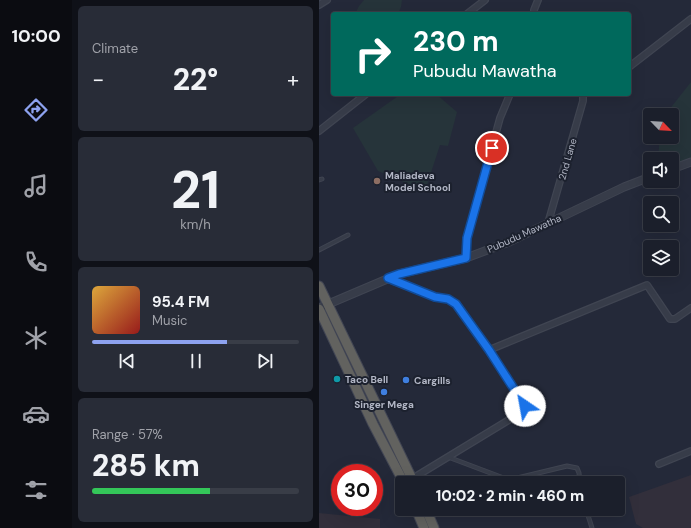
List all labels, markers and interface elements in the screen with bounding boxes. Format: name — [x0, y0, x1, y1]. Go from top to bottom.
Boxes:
text: 230 m — [413, 23, 499, 60]
text: 10:00 — [11, 24, 61, 48]
icon: right — [347, 28, 399, 80]
text: Climate — [92, 40, 138, 57]
text: Pubudu Mawatha — [413, 59, 557, 83]
text: 22° — [173, 60, 218, 99]
text: − — [92, 65, 104, 94]
text: + — [287, 65, 299, 94]
icon: directions — [22, 96, 50, 124]
north arrow — [643, 108, 679, 144]
map controls — [643, 108, 679, 276]
pin — [475, 131, 509, 165]
icon: arrive — [481, 137, 503, 159]
street label: 2nd Lane — [555, 137, 580, 181]
button: sound — [643, 152, 679, 188]
text: 21 — [171, 156, 220, 224]
place label: Maliadeva Model School — [385, 169, 451, 194]
icon: music — [22, 172, 50, 200]
marker: Maliadeva Model School — [372, 176, 382, 186]
button: search — [643, 196, 679, 232]
street label: Pubudu Mawatha — [485, 211, 563, 256]
text: km/h — [180, 216, 211, 233]
button: layers — [643, 240, 679, 276]
icon: phone — [22, 248, 50, 276]
text: 95.4 FM — [152, 292, 210, 312]
text: Music — [152, 312, 187, 329]
icon: climate — [22, 324, 50, 352]
icon: previous — [116, 350, 138, 372]
icon: pause — [185, 350, 207, 372]
icon: next — [254, 350, 276, 372]
place label: Taco Bell — [345, 373, 389, 386]
marker: Taco Bell — [332, 374, 342, 384]
place label: Cargills — [414, 374, 451, 387]
marker: Cargills — [401, 375, 411, 385]
position arrow — [504, 385, 546, 427]
marker: Singer Mega — [379, 387, 389, 397]
place label: Singer Mega — [354, 398, 414, 411]
icon: car — [22, 400, 50, 428]
text: Range · 57% — [92, 426, 163, 443]
text: 285 km — [92, 446, 200, 485]
speed limit sign: 30 — [331, 464, 383, 516]
icon: filters — [22, 476, 50, 504]
text: 10:02 · 2 min · 460 m — [436, 486, 584, 506]

